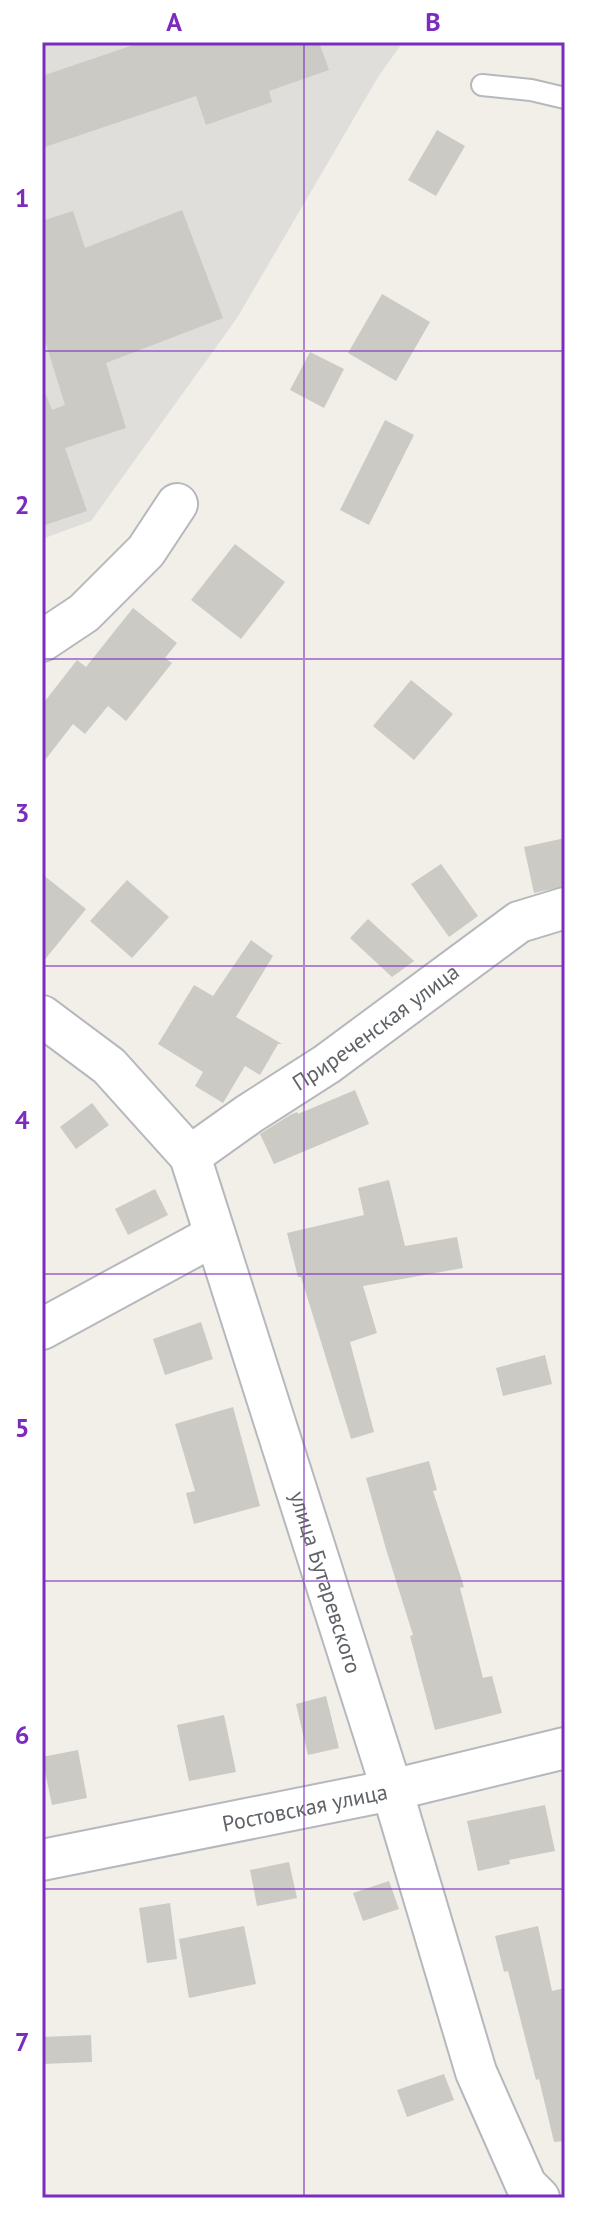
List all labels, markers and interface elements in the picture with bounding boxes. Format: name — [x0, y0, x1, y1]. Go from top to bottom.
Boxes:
text: A — [166, 5, 182, 38]
text: B — [425, 5, 441, 38]
text: 1 — [15, 181, 29, 214]
text: 2 — [15, 488, 29, 521]
text: 3 — [15, 796, 29, 829]
street label: Приреченская улица — [287, 957, 464, 1097]
text: 4 — [15, 1103, 30, 1136]
text: 5 — [15, 1411, 29, 1444]
street label: улица Бутаревского — [284, 1488, 368, 1677]
text: 6 — [15, 1718, 29, 1751]
street label: Ростовская улица — [220, 1777, 390, 1838]
text: 7 — [15, 2025, 29, 2058]

